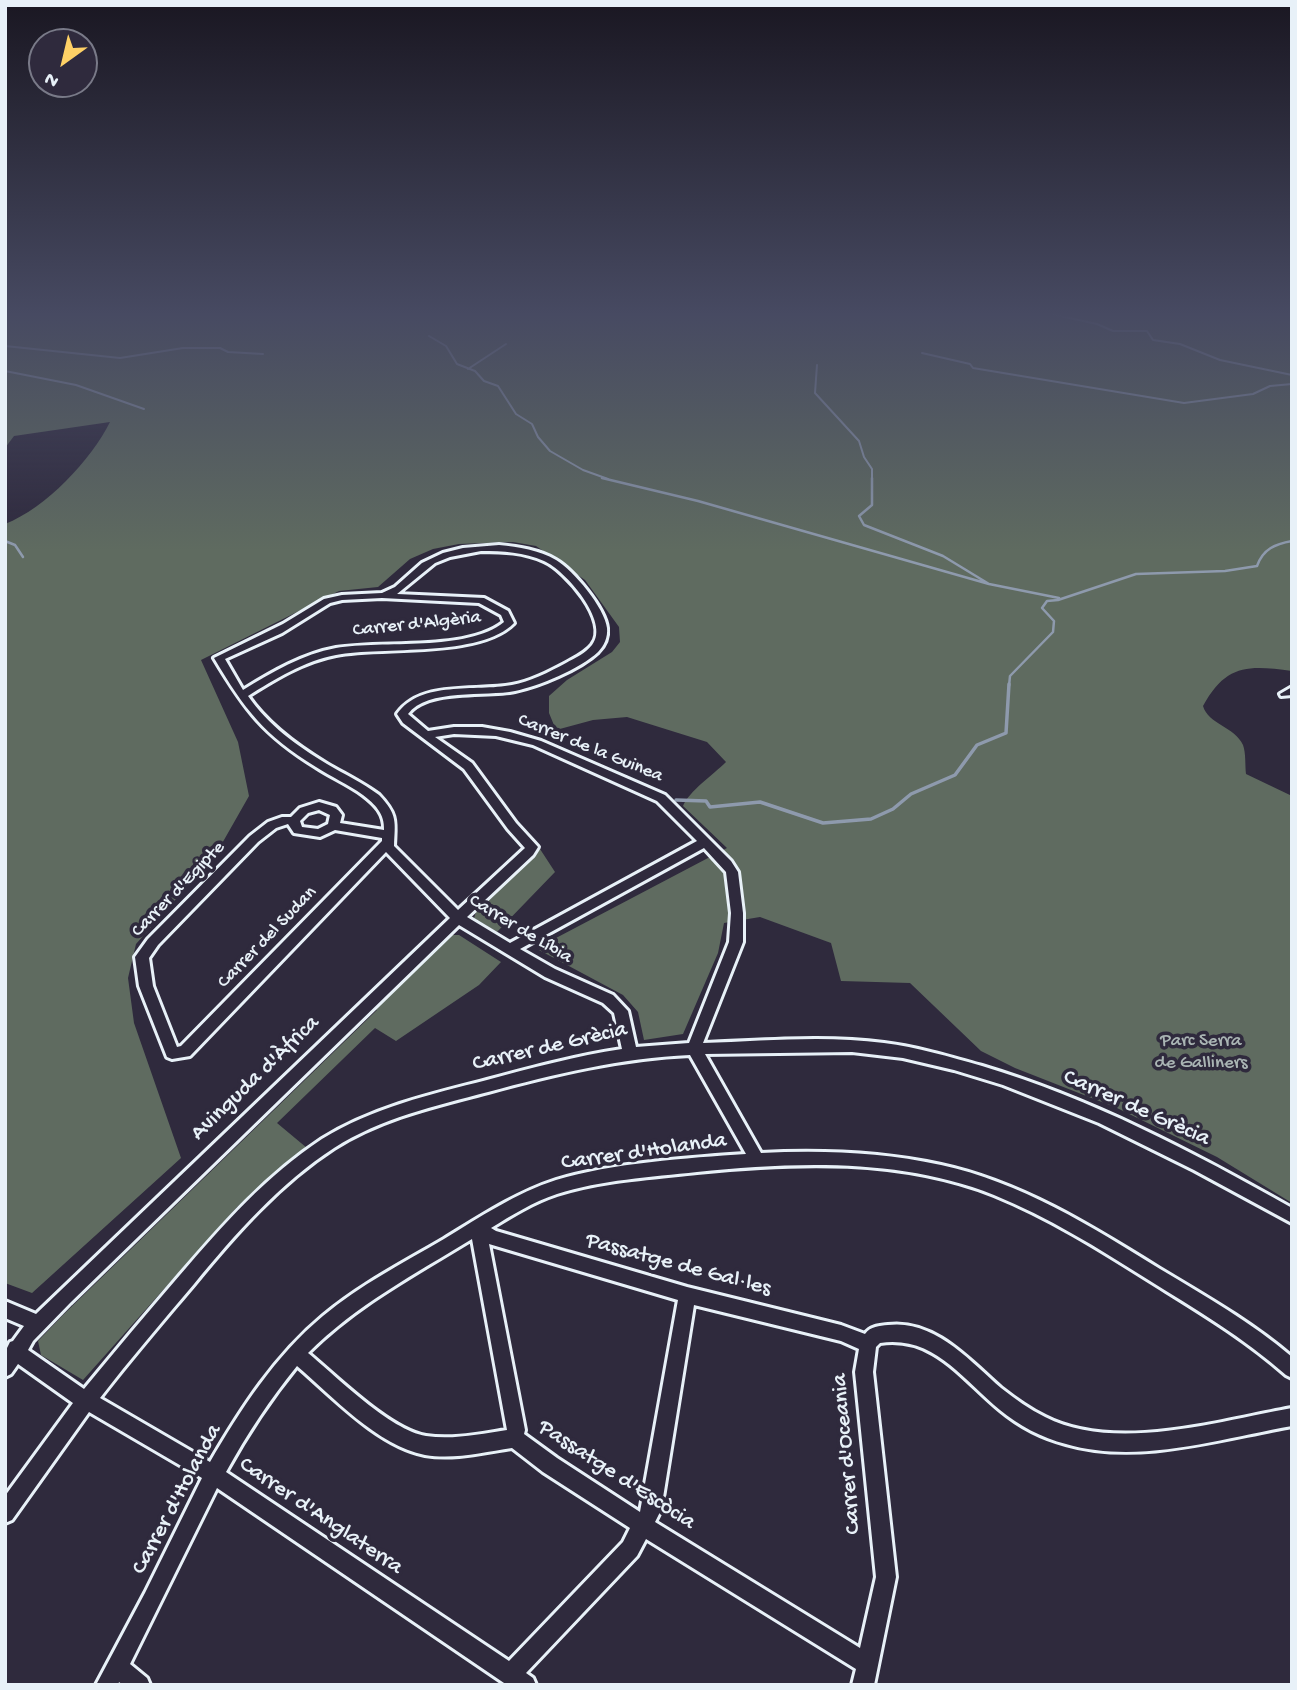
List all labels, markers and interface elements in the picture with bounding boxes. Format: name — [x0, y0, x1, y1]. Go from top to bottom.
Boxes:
north arrow — [28, 28, 98, 98]
text: N — [41, 66, 64, 92]
street label: Carrer d'Algèria — [352, 607, 482, 643]
street label: Carrer de la Guinea — [514, 710, 666, 788]
street label: Carrer d'Egipte — [127, 837, 231, 943]
street label: Carrer del Sudan — [213, 882, 323, 994]
street label: Carrer de Líbia — [464, 890, 576, 970]
street label: Avinguda d'Àfrica — [186, 1010, 326, 1148]
street label: Carrer de Grècia — [470, 1017, 630, 1079]
park label: Parc Serra de Galliners — [1154, 1031, 1248, 1075]
street label: Carrer de Grècia — [1058, 1064, 1214, 1154]
street label: Carrer d'Holanda — [560, 1128, 728, 1178]
street label: Passatge de Gal·les — [582, 1228, 774, 1304]
street label: Carrer d'Oceania — [827, 1372, 869, 1536]
street label: Passatge d'Escòcia — [532, 1415, 700, 1537]
street label: Carrer d'Holanda — [127, 1420, 229, 1580]
street label: Carrer d'Anglaterra — [233, 1452, 407, 1582]

